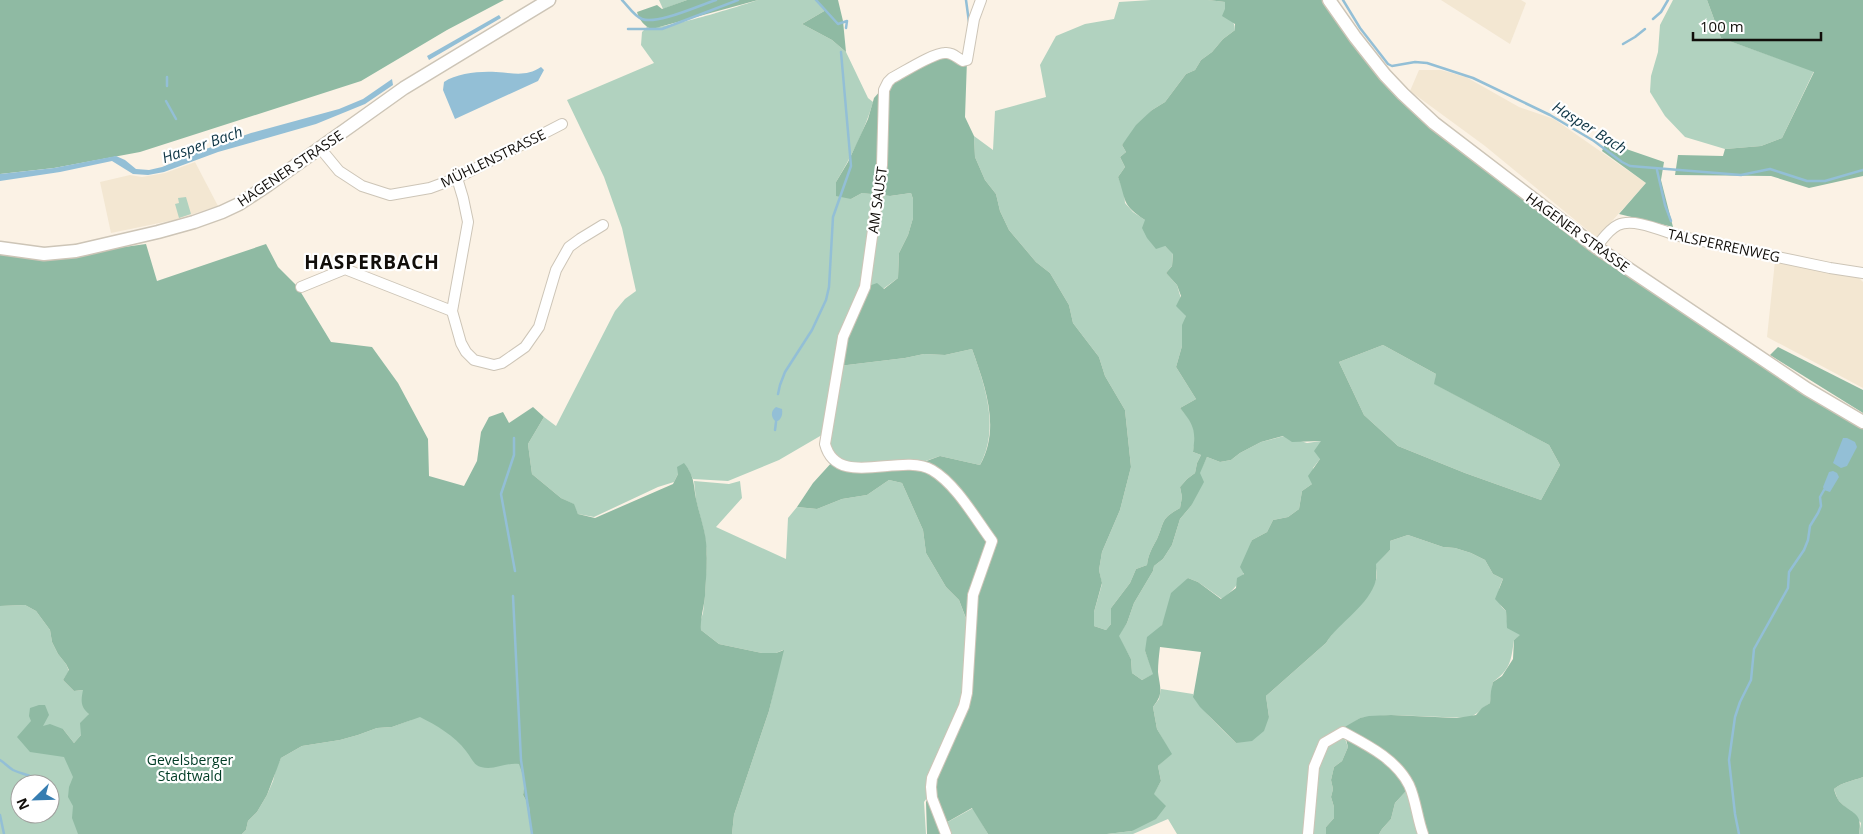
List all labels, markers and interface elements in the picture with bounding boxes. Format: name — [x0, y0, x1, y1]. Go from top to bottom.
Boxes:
scale bar — [1693, 10, 1820, 42]
text: 100 m — [1700, 16, 1744, 36]
water label: Hasper Bach — [1549, 96, 1631, 158]
water label: Hasper Bach — [159, 121, 245, 167]
street label: MÜHLENSTRASSE — [437, 124, 549, 192]
street label: HAGENER STRASSE — [233, 126, 347, 210]
street label: AM SAUST — [863, 165, 891, 235]
street label: HAGENER STRASSE — [1522, 188, 1634, 276]
street label: TALSPERRENWEG — [1666, 224, 1782, 266]
district label: HASPERBACH — [304, 249, 440, 275]
park label: Gevelsberger Stadtwald — [147, 750, 233, 785]
north arrow — [10, 774, 60, 824]
text: N — [12, 795, 34, 813]

